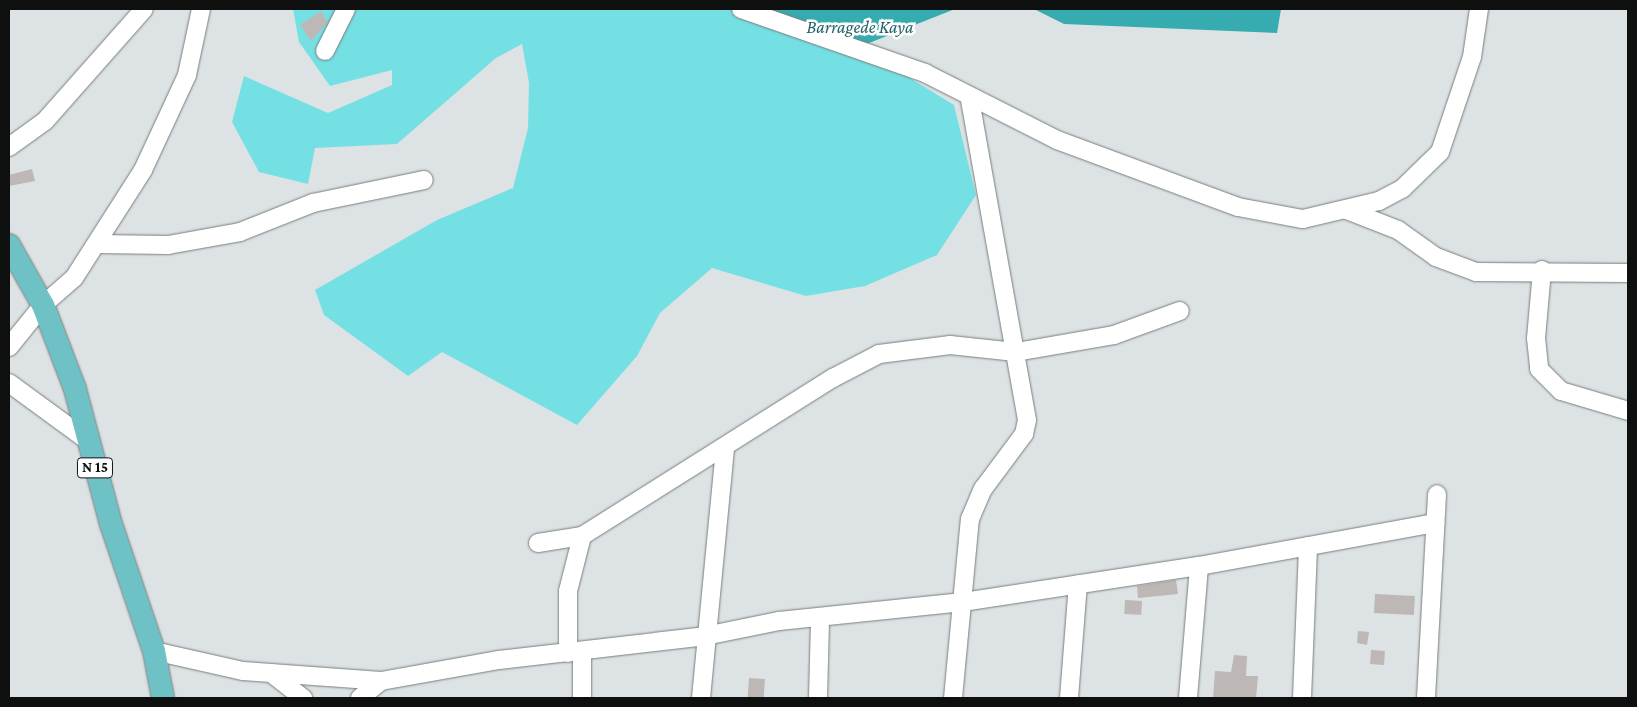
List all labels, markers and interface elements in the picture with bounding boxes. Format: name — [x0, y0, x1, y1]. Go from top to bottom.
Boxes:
water label: Barragede Kaya — [807, 16, 913, 38]
road number: N 15 — [76, 456, 114, 480]

